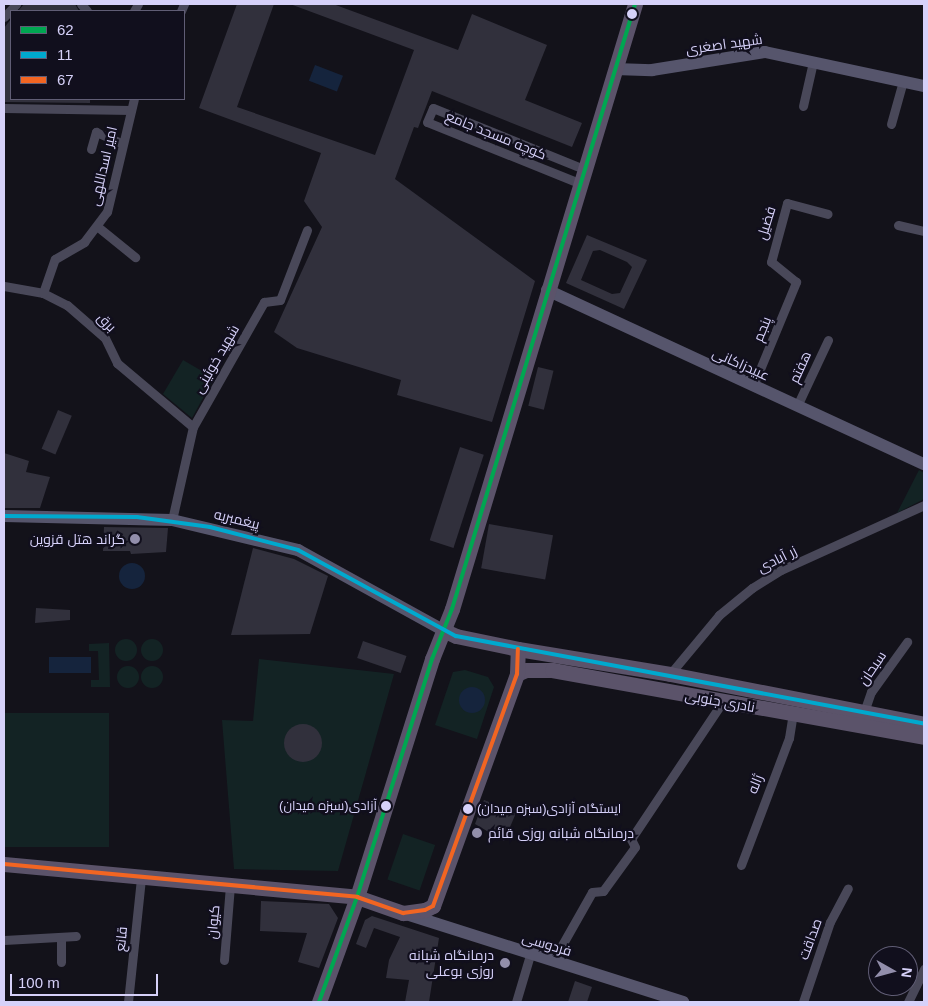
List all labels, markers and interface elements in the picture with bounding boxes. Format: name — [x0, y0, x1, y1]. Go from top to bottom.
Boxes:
unlabelled marker — [627, 9, 637, 19]
legend — [10, 10, 185, 100]
text: 62 — [57, 21, 74, 38]
street label: شهید اصغری — [685, 30, 763, 58]
text: 11 — [57, 46, 73, 63]
text: 67 — [57, 71, 74, 88]
street label: کوچه مسجد جامع — [443, 107, 549, 163]
street label: امیر اسداللهی — [86, 124, 120, 208]
street label: فضیل — [753, 204, 779, 242]
street label: برق — [94, 309, 120, 335]
street label: پنجم — [749, 314, 775, 344]
street label: شهید خوئینی — [190, 322, 242, 396]
street label: عبیدزاکانی — [710, 344, 772, 384]
street label: هفتم — [785, 348, 815, 386]
street label: پیغمبریه — [212, 505, 262, 533]
place label: گراند هتل قزوین — [30, 531, 125, 547]
marker: گراند هتل قزوین — [129, 533, 141, 545]
street label: زر آبادی — [754, 542, 800, 576]
street label: سبحان — [855, 648, 889, 688]
street label: نادری جنوبی — [684, 687, 756, 715]
street label: ژاله — [744, 772, 766, 796]
place label: آزادی(سبزه میدان) — [279, 798, 377, 814]
marker: آزادی(سبزه میدان) — [381, 801, 391, 811]
place label: ایستگاه آزادی(سبزه میدان) — [477, 801, 621, 817]
marker: ایستگاه آزادی(سبزه میدان) — [463, 804, 473, 814]
place label: درمانگاه شبانه روزی قائم — [488, 825, 634, 841]
marker: درمانگاه شبانه روزی قائم — [470, 826, 484, 840]
street label: کیوان — [203, 904, 223, 940]
street label: صداقت — [795, 916, 825, 962]
street label: قانع — [111, 926, 131, 952]
street label: فردوسی — [520, 929, 574, 959]
north arrow — [868, 946, 918, 996]
place label: درمانگاه شبانه روزی بوعلی — [409, 947, 494, 980]
marker: درمانگاه شبانه روزی بوعلی — [498, 956, 512, 970]
scale bar — [12, 964, 160, 996]
text: N — [898, 967, 915, 979]
text: 100 m — [18, 974, 60, 991]

